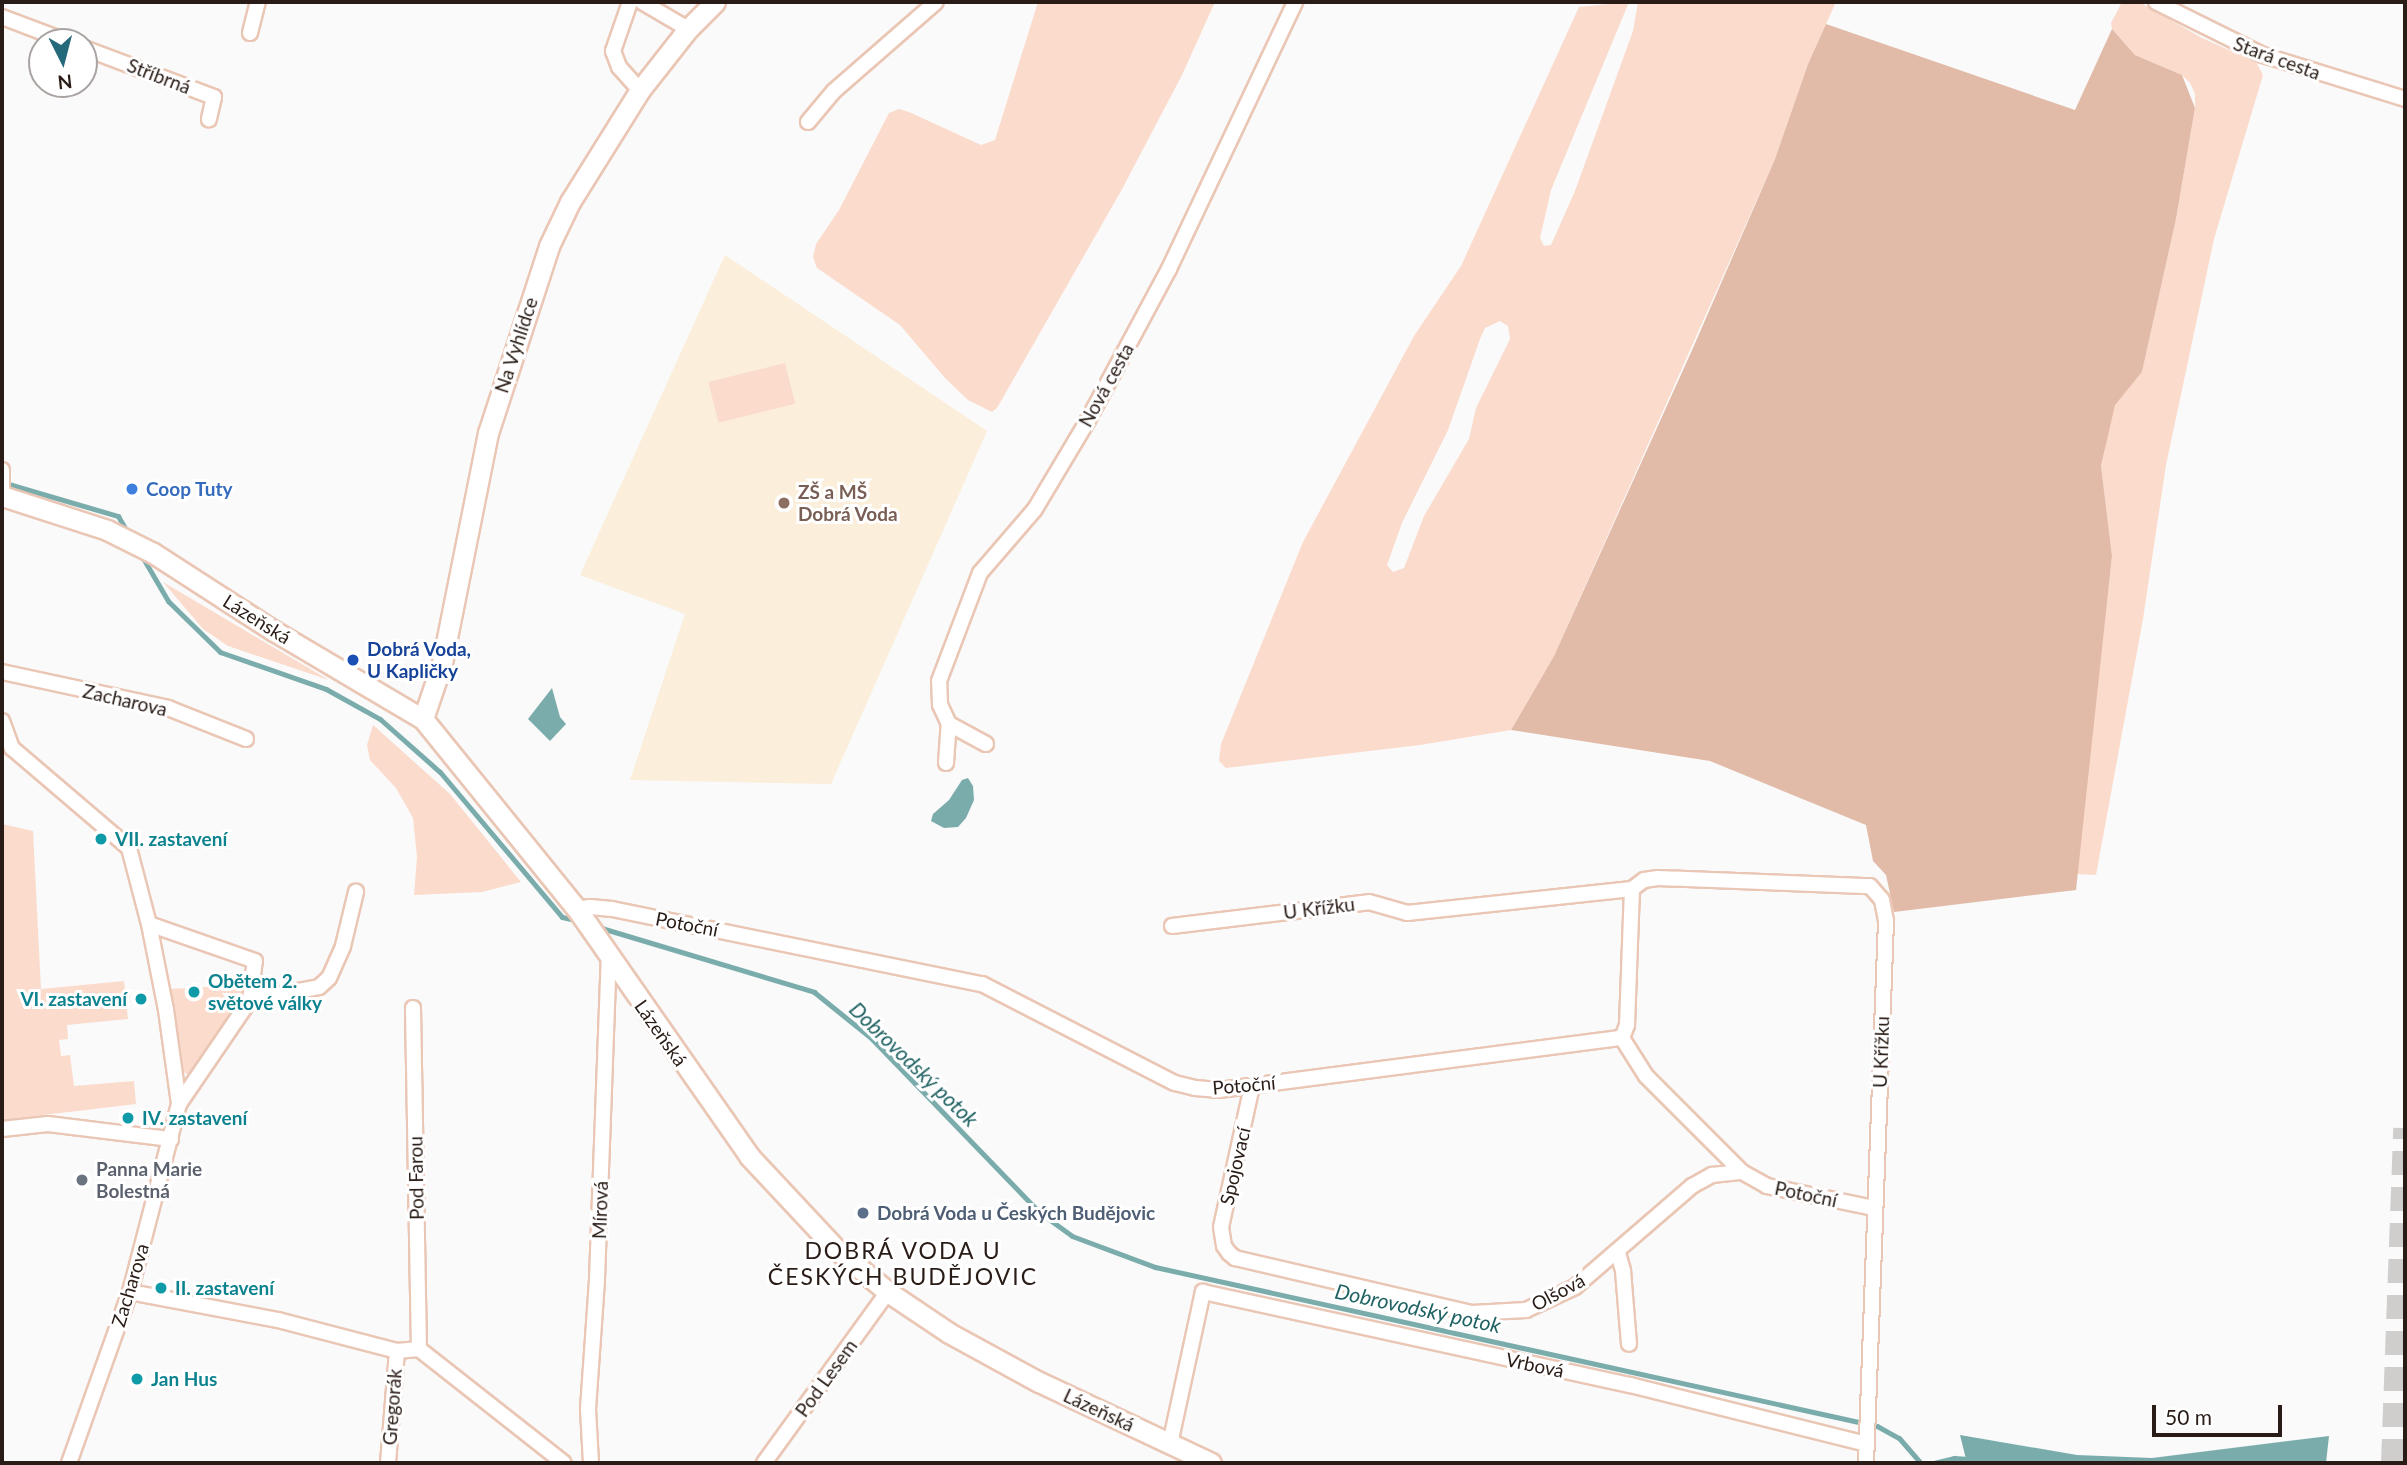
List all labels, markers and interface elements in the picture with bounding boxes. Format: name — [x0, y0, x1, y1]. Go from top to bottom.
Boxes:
north arrow — [28, 28, 98, 98]
street label: Stará cesta — [2231, 32, 2323, 84]
street label: Stříbrná — [124, 54, 194, 98]
text: N — [57, 70, 74, 95]
street label: Na Vyhlídce — [490, 294, 542, 396]
street label: Nová cesta — [1074, 339, 1138, 431]
place label: Coop Tuty — [146, 478, 233, 500]
marker: Coop Tuty — [124, 481, 140, 497]
place label: ZŠ a MŠ Dobrá Voda — [798, 481, 898, 525]
marker: ZŠ a MŠ Dobrá Voda — [776, 495, 792, 511]
street label: Lázeňská — [219, 589, 295, 649]
place label: Dobrá Voda, U Kapličky — [367, 638, 472, 682]
marker: Dobrá Voda, U Kapličky — [345, 652, 361, 668]
street label: Zacharova — [81, 679, 169, 721]
place label: VII. zastavení — [115, 828, 227, 850]
marker: VII. zastavení — [93, 831, 109, 847]
street label: U Křížku — [1282, 892, 1356, 924]
street label: Potoční — [654, 907, 720, 941]
place label: Obětem 2. světové války — [208, 970, 322, 1014]
marker: Obětem 2. světové války — [186, 984, 202, 1000]
place label: VI. zastavení — [20, 988, 127, 1010]
marker: VI. zastavení — [133, 991, 149, 1007]
street label: Lázeňská — [630, 996, 692, 1070]
water label: Dobrovodský potok — [844, 996, 984, 1132]
street label: U Křížku — [1868, 1016, 1894, 1088]
street label: Potoční — [1211, 1071, 1277, 1099]
place label: IV. zastavení — [142, 1107, 247, 1129]
marker: IV. zastavení — [120, 1110, 136, 1126]
street label: Spojovací — [1215, 1125, 1255, 1207]
street label: Pod Farou — [404, 1136, 428, 1220]
place label: Panna Marie Bolestná — [96, 1158, 202, 1202]
marker: Panna Marie Bolestná — [74, 1172, 90, 1188]
street label: Potoční — [1773, 1176, 1839, 1212]
street label: Mírová — [588, 1181, 612, 1239]
place label: Dobrá Voda u Českých Budějovic — [877, 1202, 1156, 1224]
marker: Dobrá Voda u Českých Budějovic — [855, 1205, 871, 1221]
district label: DOBRÁ VODA U ČESKÝCH BUDĚJOVIC — [770, 1236, 1036, 1290]
street label: Zacharova — [107, 1241, 153, 1329]
street label: Olšová — [1527, 1268, 1589, 1316]
place label: II. zastavení — [175, 1277, 274, 1299]
water label: Dobrovodský potok — [1333, 1278, 1503, 1338]
marker: II. zastavení — [153, 1280, 169, 1296]
street label: Pod Lesem — [790, 1335, 862, 1421]
street label: Vrbová — [1504, 1348, 1566, 1382]
place label: Jan Hus — [151, 1368, 217, 1390]
street label: Gregorák — [378, 1368, 406, 1446]
marker: Jan Hus — [129, 1371, 145, 1387]
street label: Lázeňská — [1060, 1384, 1138, 1436]
scale bar — [2155, 1392, 2284, 1436]
text: 50 m — [2165, 1404, 2212, 1429]

